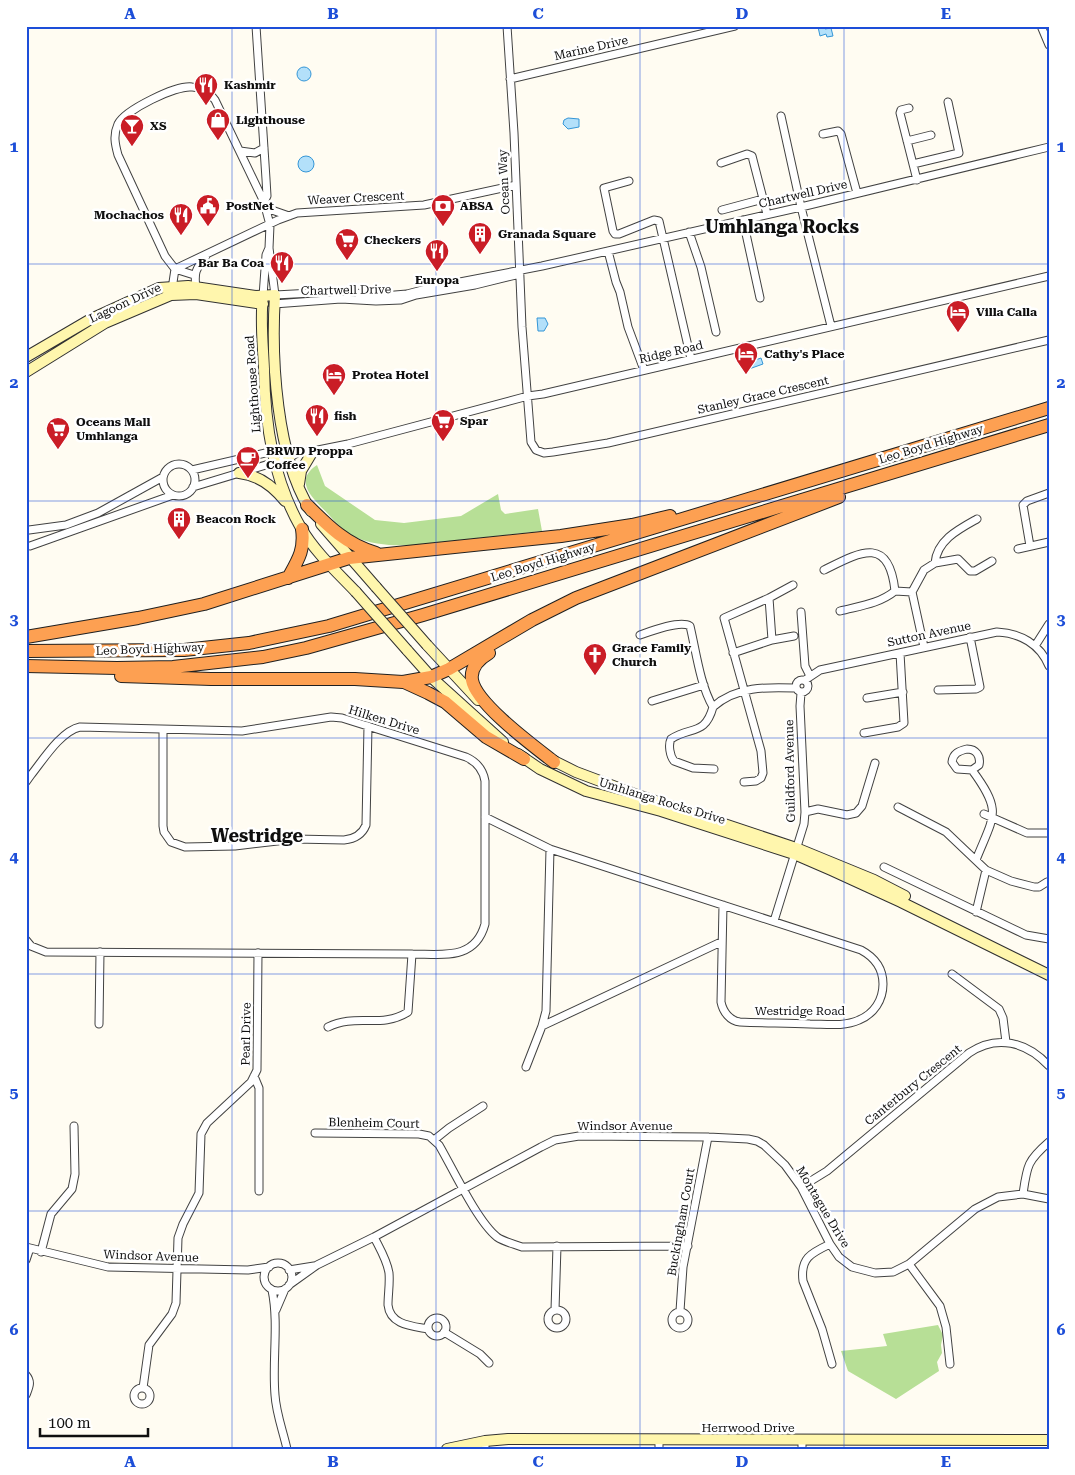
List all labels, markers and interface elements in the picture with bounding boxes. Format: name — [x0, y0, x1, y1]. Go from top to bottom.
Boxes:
text: A — [124, 4, 136, 23]
text: B — [327, 4, 339, 23]
text: C — [532, 4, 544, 23]
text: D — [736, 4, 749, 23]
text: E — [941, 4, 951, 23]
street label: Marine Drive — [553, 33, 630, 63]
restaurant icon: Kashmir — [193, 72, 219, 106]
place label: Kashmir — [224, 78, 276, 92]
shop icon: Lighthouse — [205, 107, 231, 141]
bar icon: XS — [119, 113, 145, 147]
place label: Lighthouse — [236, 113, 305, 127]
place label: XS — [150, 119, 167, 133]
text: 1 — [10, 137, 19, 156]
text: 1 — [1057, 137, 1066, 156]
street label: Ocean Way — [495, 148, 513, 215]
street label: Chartwell Drive — [757, 177, 849, 211]
street label: Weaver Crescent — [307, 188, 405, 208]
public building icon: PostNet — [195, 193, 221, 227]
bank icon: ABSA — [430, 193, 456, 227]
place label: PostNet — [226, 199, 274, 213]
place label: ABSA — [460, 199, 494, 213]
restaurant icon: Mochachos — [168, 202, 194, 236]
place label: Mochachos — [94, 208, 164, 222]
district label: Umhlanga Rocks — [705, 216, 859, 237]
building icon: Granada Square — [467, 221, 493, 255]
supermarket icon: Checkers — [334, 227, 360, 261]
place label: Granada Square — [498, 227, 596, 241]
place label: Checkers — [364, 233, 421, 247]
restaurant icon: Europa — [424, 238, 450, 272]
restaurant icon: Bar Ba Coa — [269, 250, 295, 284]
place label: Bar Ba Coa — [198, 256, 264, 270]
place label: Europa — [415, 273, 459, 287]
street label: Lagoon Drive — [87, 280, 163, 326]
street label: Chartwell Drive — [301, 282, 392, 298]
hotel icon: Villa Calla — [945, 299, 971, 333]
place label: Villa Calla — [976, 305, 1037, 319]
street label: Lighthouse Road — [243, 335, 263, 433]
street label: Ridge Road — [638, 338, 705, 366]
hotel icon: Cathy's Place — [733, 341, 759, 375]
place label: Cathy's Place — [764, 347, 845, 361]
hotel icon: Protea Hotel — [321, 362, 347, 396]
place label: Protea Hotel — [352, 368, 429, 382]
text: 2 — [10, 373, 19, 392]
street label: Stanley Grace Crescent — [696, 373, 831, 417]
text: 2 — [1057, 373, 1066, 392]
restaurant icon: fish — [304, 403, 330, 437]
supermarket icon: Spar — [430, 408, 456, 442]
place label: fish — [334, 409, 357, 423]
place label: Spar — [460, 414, 489, 428]
place label: Oceans Mall Umhlanga — [76, 415, 151, 443]
supermarket icon: Oceans Mall Umhlanga — [45, 416, 71, 450]
street label: Leo Boyd Highway — [877, 421, 986, 467]
place label: BRWD Proppa Coffee — [266, 444, 353, 472]
cafe icon: BRWD Proppa Coffee — [235, 445, 261, 479]
building icon: Beacon Rock — [166, 506, 192, 540]
place label: Beacon Rock — [196, 512, 277, 526]
street label: Leo Boyd Highway — [489, 539, 598, 585]
text: 3 — [10, 610, 19, 629]
text: 3 — [1057, 610, 1066, 629]
street label: Sutton Avenue — [886, 618, 972, 650]
street label: Leo Boyd Highway — [95, 640, 205, 658]
place label: Grace Family Church — [612, 641, 692, 669]
church icon: Grace Family Church — [582, 642, 608, 676]
street label: Hilken Drive — [347, 703, 422, 738]
street label: Guildford Avenue — [782, 719, 798, 823]
street label: Umhlanga Rocks Drive — [597, 775, 727, 827]
district label: Westridge — [211, 825, 304, 846]
text: 4 — [10, 847, 19, 866]
text: 4 — [1057, 847, 1066, 866]
street label: Pearl Drive — [238, 1002, 254, 1066]
street label: Westridge Road — [755, 1004, 846, 1018]
street label: Canterbury Crescent — [862, 1041, 965, 1128]
text: 5 — [10, 1083, 19, 1102]
text: 5 — [1057, 1083, 1066, 1102]
street label: Blenheim Court — [328, 1115, 420, 1131]
street label: Windsor Avenue — [577, 1119, 673, 1133]
street label: Montague Drive — [793, 1164, 853, 1251]
street label: Buckingham Court — [665, 1166, 697, 1277]
street label: Windsor Avenue — [103, 1247, 199, 1265]
text: 6 — [10, 1320, 19, 1339]
text: 6 — [1057, 1320, 1066, 1339]
scale bar — [40, 1405, 148, 1437]
text: 100 m — [48, 1414, 91, 1432]
street label: Herrwood Drive — [701, 1421, 795, 1435]
text: A — [124, 1452, 136, 1471]
text: B — [327, 1452, 339, 1471]
text: C — [532, 1452, 544, 1471]
text: D — [736, 1452, 749, 1471]
text: E — [941, 1452, 951, 1471]

